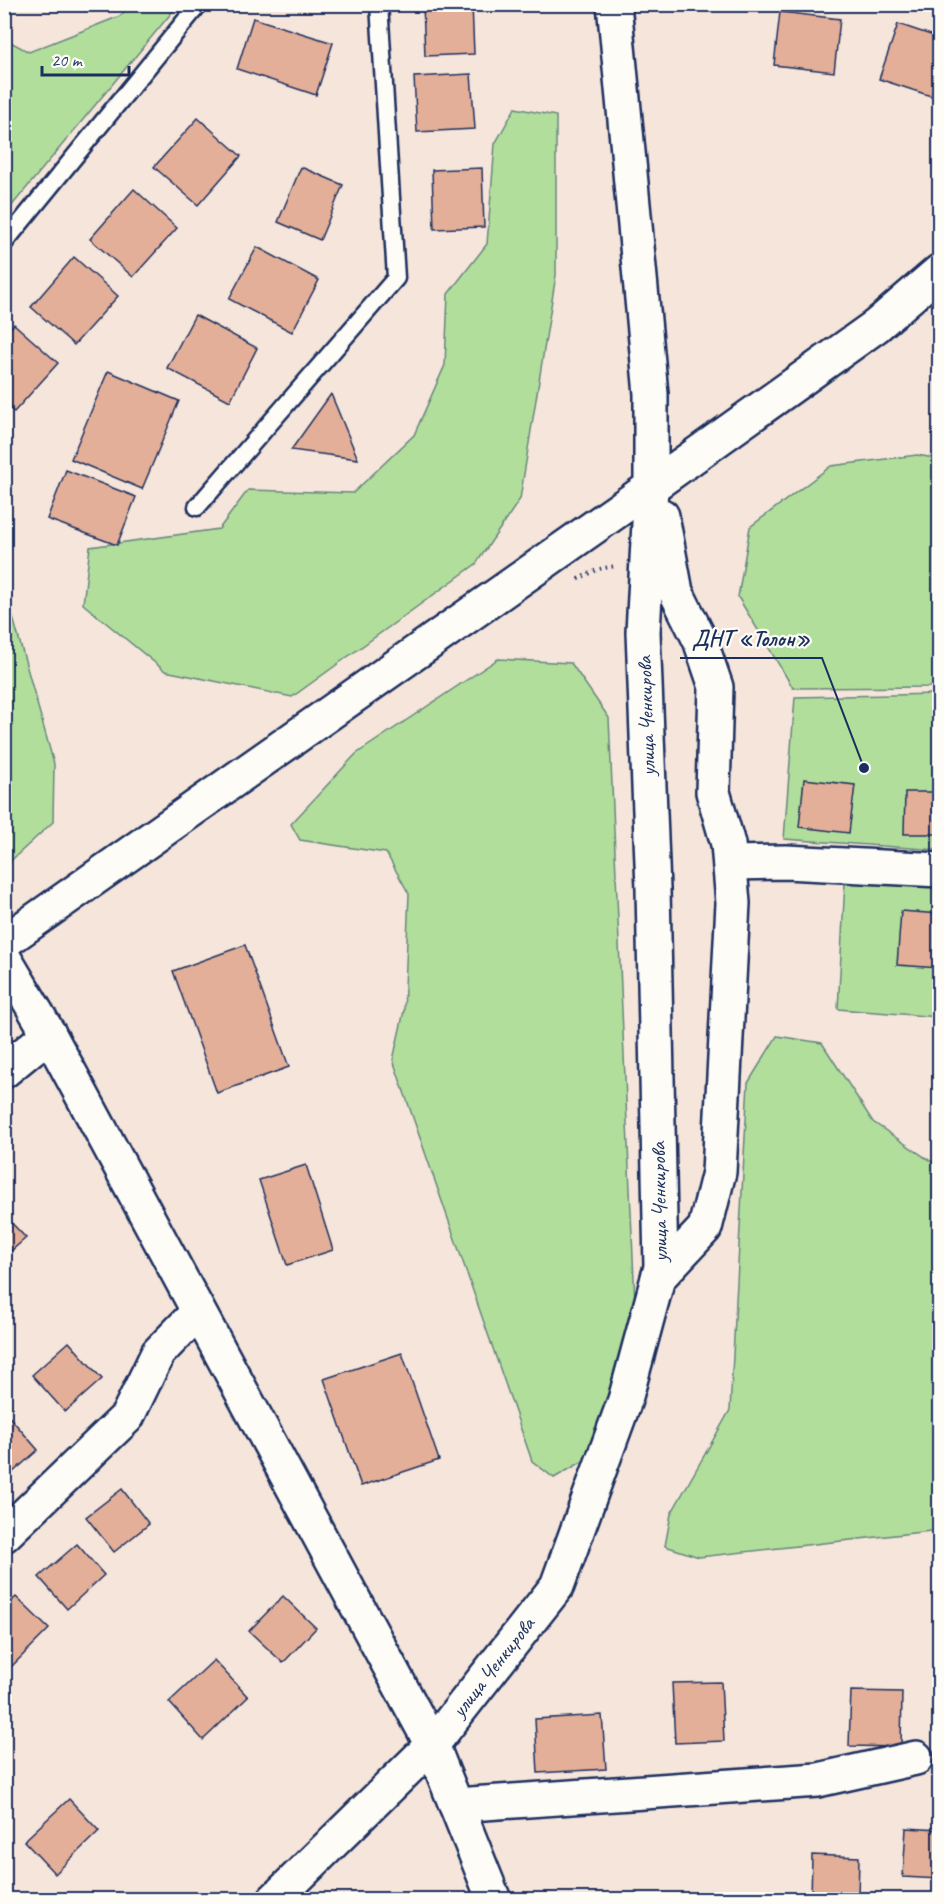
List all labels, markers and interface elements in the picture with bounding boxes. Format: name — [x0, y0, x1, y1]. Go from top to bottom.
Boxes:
scale bar — [42, 39, 129, 77]
text: 20 m — [51, 49, 84, 71]
callout: ДНТ «Толон» — [680, 618, 822, 658]
text: ДНТ «Толон» — [692, 625, 810, 653]
street label: улица Ченкирова — [631, 654, 661, 778]
street label: улица Ченкирова — [645, 1140, 673, 1264]
street label: улица Ченкирова — [445, 1610, 541, 1724]

